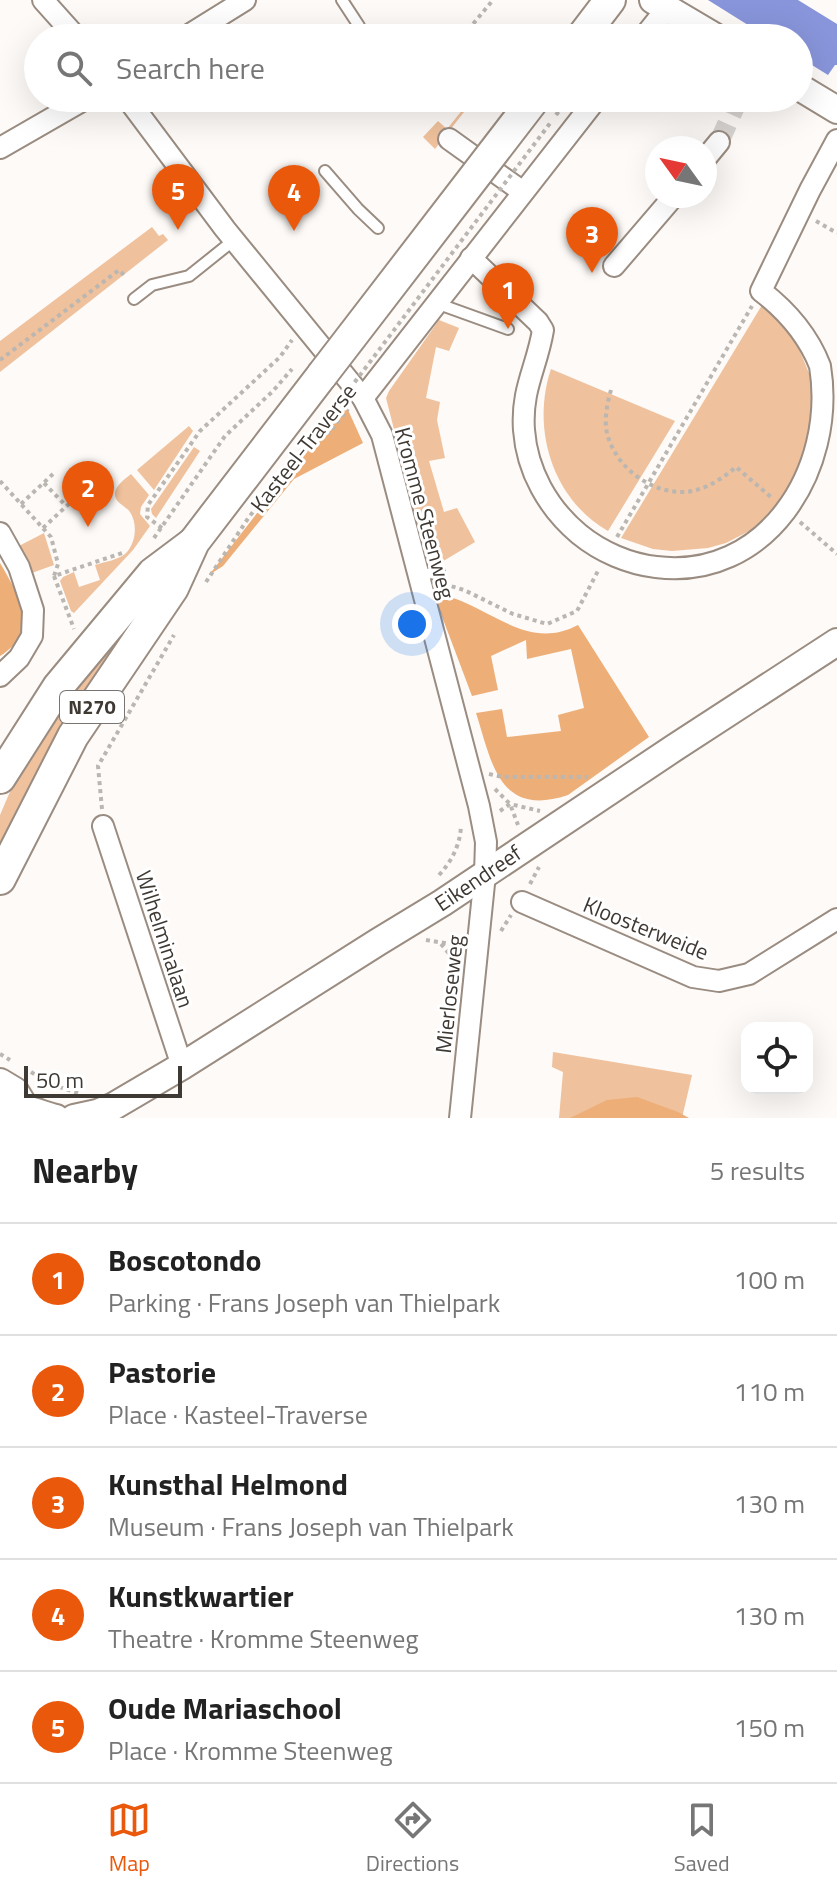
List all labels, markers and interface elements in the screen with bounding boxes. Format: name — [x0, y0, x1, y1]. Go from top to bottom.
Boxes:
search box — [24, 24, 813, 112]
text: Search here — [116, 45, 265, 91]
icon: search — [52, 46, 96, 90]
north arrow — [645, 136, 717, 208]
pin: 5 — [152, 164, 204, 230]
pin: 4 — [268, 165, 320, 231]
pin: 3 — [566, 207, 618, 273]
pin: 1 — [482, 263, 534, 329]
street label: Kasteel-Traverse — [242, 376, 364, 520]
street label: Kromme Steenweg — [386, 423, 464, 603]
pin: 2 — [62, 461, 114, 527]
your location — [392, 604, 432, 644]
road number: N270 — [60, 691, 124, 723]
street label: Eikendreef — [428, 836, 529, 920]
street label: Wilhelminalaan — [127, 866, 203, 1012]
street label: Kloosterweide — [578, 887, 714, 969]
street label: Mierloseweg — [426, 933, 472, 1055]
map controls — [741, 1022, 813, 1094]
button: locate — [741, 1022, 813, 1094]
scale bar — [24, 1062, 182, 1098]
text: 50 m — [36, 1063, 84, 1097]
text: Nearby — [32, 1144, 138, 1196]
text: 5 results — [710, 1151, 805, 1190]
text: Boscotondo — [108, 1237, 262, 1283]
text: 1 — [51, 1260, 65, 1299]
text: 100 m — [734, 1260, 805, 1299]
text: Parking · Frans Joseph van Thielpark — [108, 1283, 500, 1322]
text: Pastorie — [108, 1349, 216, 1395]
text: 2 — [51, 1372, 65, 1411]
text: 110 m — [734, 1372, 805, 1411]
text: Place · Kasteel-Traverse — [108, 1395, 368, 1434]
text: Kunsthal Helmond — [108, 1461, 348, 1507]
text: 3 — [51, 1484, 65, 1523]
text: 130 m — [734, 1484, 805, 1523]
text: Museum · Frans Joseph van Thielpark — [108, 1507, 514, 1546]
text: Kunstkwartier — [108, 1573, 294, 1619]
text: 4 — [51, 1596, 65, 1635]
text: 130 m — [734, 1596, 805, 1635]
text: Theatre · Kromme Steenweg — [108, 1619, 419, 1658]
text: Oude Mariaschool — [108, 1685, 342, 1731]
text: 5 — [51, 1708, 65, 1747]
text: 150 m — [734, 1708, 805, 1747]
text: Place · Kromme Steenweg — [108, 1731, 393, 1770]
tab: Map — [107, 1798, 151, 1880]
tab: Directions — [366, 1798, 459, 1880]
tab: Saved — [674, 1798, 730, 1880]

